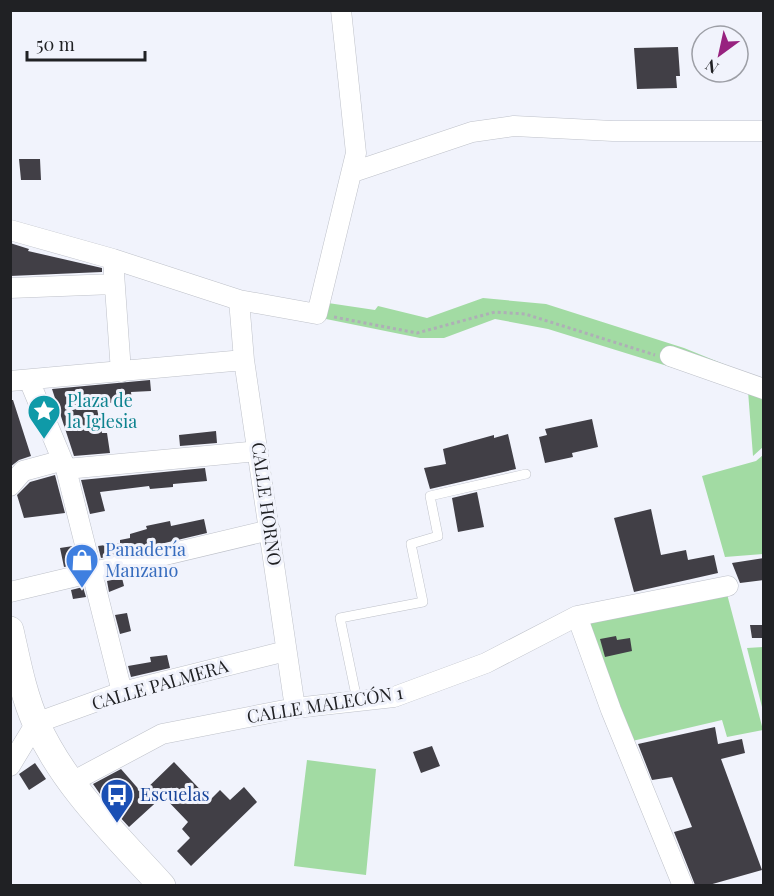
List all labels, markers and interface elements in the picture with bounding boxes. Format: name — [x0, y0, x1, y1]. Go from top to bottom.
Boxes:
scale bar — [27, 24, 146, 62]
north arrow — [690, 24, 750, 84]
text: 50 m — [36, 32, 75, 56]
text: N — [701, 55, 722, 79]
place label: Plaza de la Iglesia — [67, 388, 137, 433]
place icon: Plaza de la Iglesia — [26, 393, 62, 440]
street label: CALLE HORNO — [246, 441, 288, 567]
place label: Panadería Manzano — [105, 537, 186, 582]
shop icon: Panadería Manzano — [64, 542, 100, 589]
street label: CALLE PALMERA — [89, 653, 231, 715]
street label: CALLE MALECÓN 1 — [245, 680, 405, 728]
bus stop icon: Escuelas — [99, 777, 135, 824]
place label: Escuelas — [140, 782, 209, 806]

